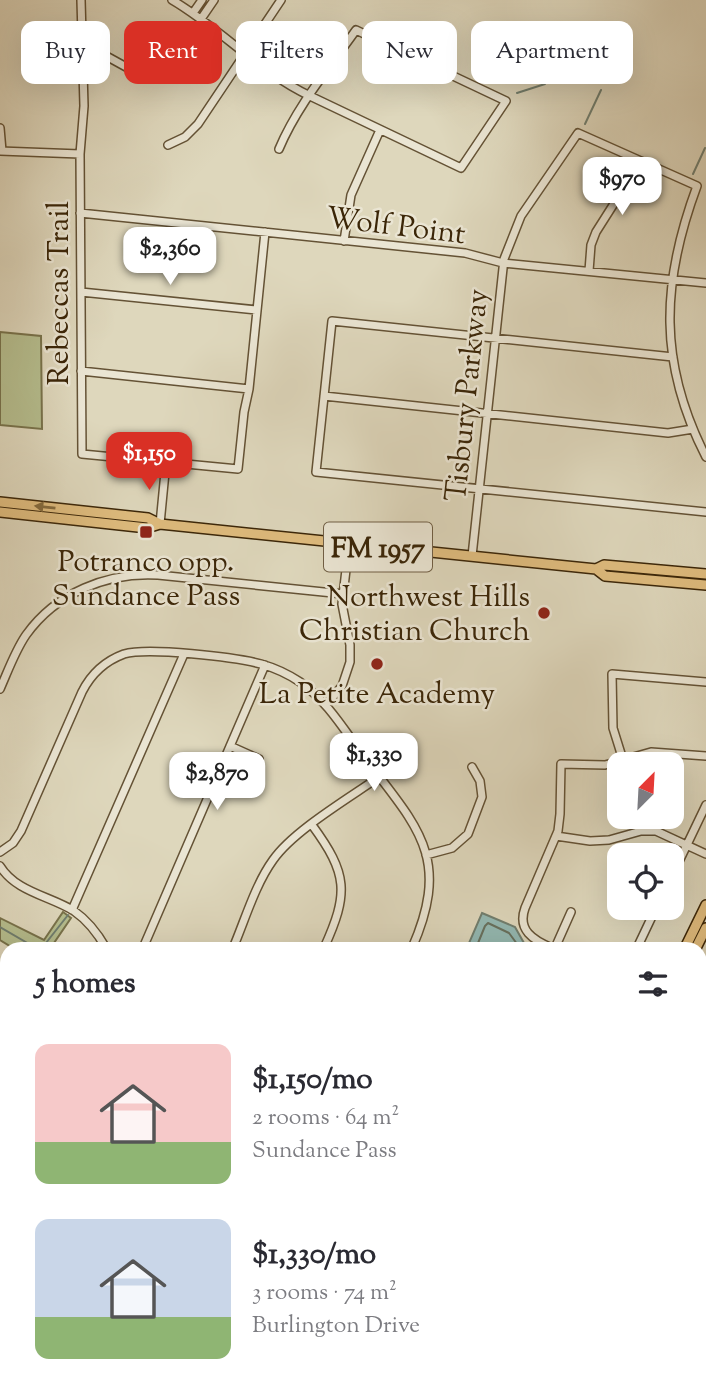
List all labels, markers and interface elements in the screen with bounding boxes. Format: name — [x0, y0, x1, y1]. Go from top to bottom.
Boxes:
chip: Buy — [21, 21, 110, 84]
chip: Rent — [124, 21, 222, 84]
chip: Filters — [236, 21, 348, 84]
chip: New — [362, 21, 457, 84]
chip: Apartment — [471, 21, 633, 84]
pin: $970 — [581, 158, 663, 217]
text: $970 — [599, 163, 645, 196]
street label: Wolf Point — [324, 198, 468, 257]
street label: Rebeccas Trail — [39, 201, 82, 385]
pin: $2,360 — [113, 228, 227, 287]
text: $2,360 — [139, 233, 201, 266]
street label: Tisbury Parkway — [436, 287, 501, 504]
pin: $1,150 — [92, 433, 206, 492]
text: $1,150 — [122, 438, 176, 471]
one-way arrow — [33, 501, 55, 512]
road number: FM 1957 — [324, 522, 432, 572]
marker: Potranco opp. Sundance Pass — [138, 524, 154, 540]
place label: Potranco opp. Sundance Pass — [52, 542, 240, 619]
place label: Northwest Hills Christian Church — [299, 577, 530, 654]
marker: Northwest Hills Christian Church — [536, 605, 552, 621]
marker: La Petite Academy — [369, 656, 385, 672]
place label: La Petite Academy — [259, 674, 495, 717]
pin: $1,330 — [317, 734, 431, 793]
text: $1,330 — [346, 739, 402, 772]
pin: $2,870 — [160, 752, 274, 812]
north arrow — [607, 752, 684, 830]
map controls — [607, 752, 684, 920]
text: $2,870 — [185, 758, 249, 791]
button: locate — [607, 843, 684, 920]
text: 5 homes — [35, 963, 136, 1006]
icon: filters — [634, 965, 672, 1003]
text: $1,150/mo — [252, 1059, 373, 1102]
icon: home — [91, 1072, 175, 1156]
text: 2 rooms · 64 m² — [252, 1102, 399, 1135]
text: Sundance Pass — [252, 1135, 397, 1168]
text: $1,330/mo — [252, 1234, 376, 1277]
icon: home — [91, 1247, 175, 1331]
text: 3 rooms · 74 m² — [252, 1277, 397, 1310]
text: Burlington Drive — [252, 1310, 420, 1343]

